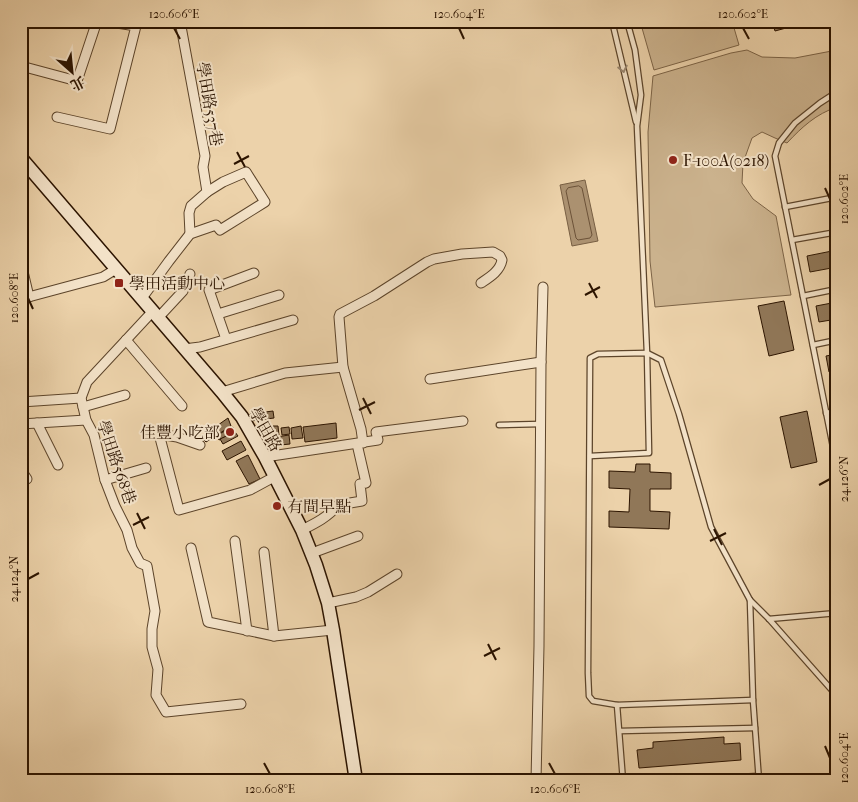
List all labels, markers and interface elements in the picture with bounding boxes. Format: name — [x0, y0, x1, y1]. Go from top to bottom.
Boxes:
text: 120.606°E — [149, 7, 199, 21]
text: 120.604°E — [433, 7, 485, 21]
text: 120.602°E — [718, 7, 768, 21]
north arrow — [48, 48, 98, 98]
street label: 學田路537巷 — [193, 60, 226, 148]
one-way arrow — [618, 64, 628, 73]
text: 北 — [68, 72, 88, 94]
place label: F-100A(0218) — [683, 151, 769, 170]
marker: F-100A(0218) — [667, 154, 679, 166]
text: 120.602°E — [837, 174, 851, 224]
text: 120.608°E — [7, 273, 21, 323]
place label: 學田活動中心 — [129, 274, 225, 293]
marker: 學田活動中心 — [113, 277, 125, 289]
street label: 學田路 — [245, 404, 286, 455]
street label: 學田路568巷 — [93, 418, 140, 507]
place label: 佳豐小吃部 — [140, 423, 220, 442]
marker: 佳豐小吃部 — [224, 426, 236, 438]
text: 24.126°N — [837, 456, 851, 502]
place label: 有間早點 — [287, 497, 351, 516]
marker: 有間早點 — [271, 500, 283, 512]
text: 24.124°N — [7, 556, 21, 602]
text: 120.604°E — [837, 732, 851, 784]
text: 120.608°E — [245, 782, 295, 796]
text: 120.606°E — [530, 782, 580, 796]

